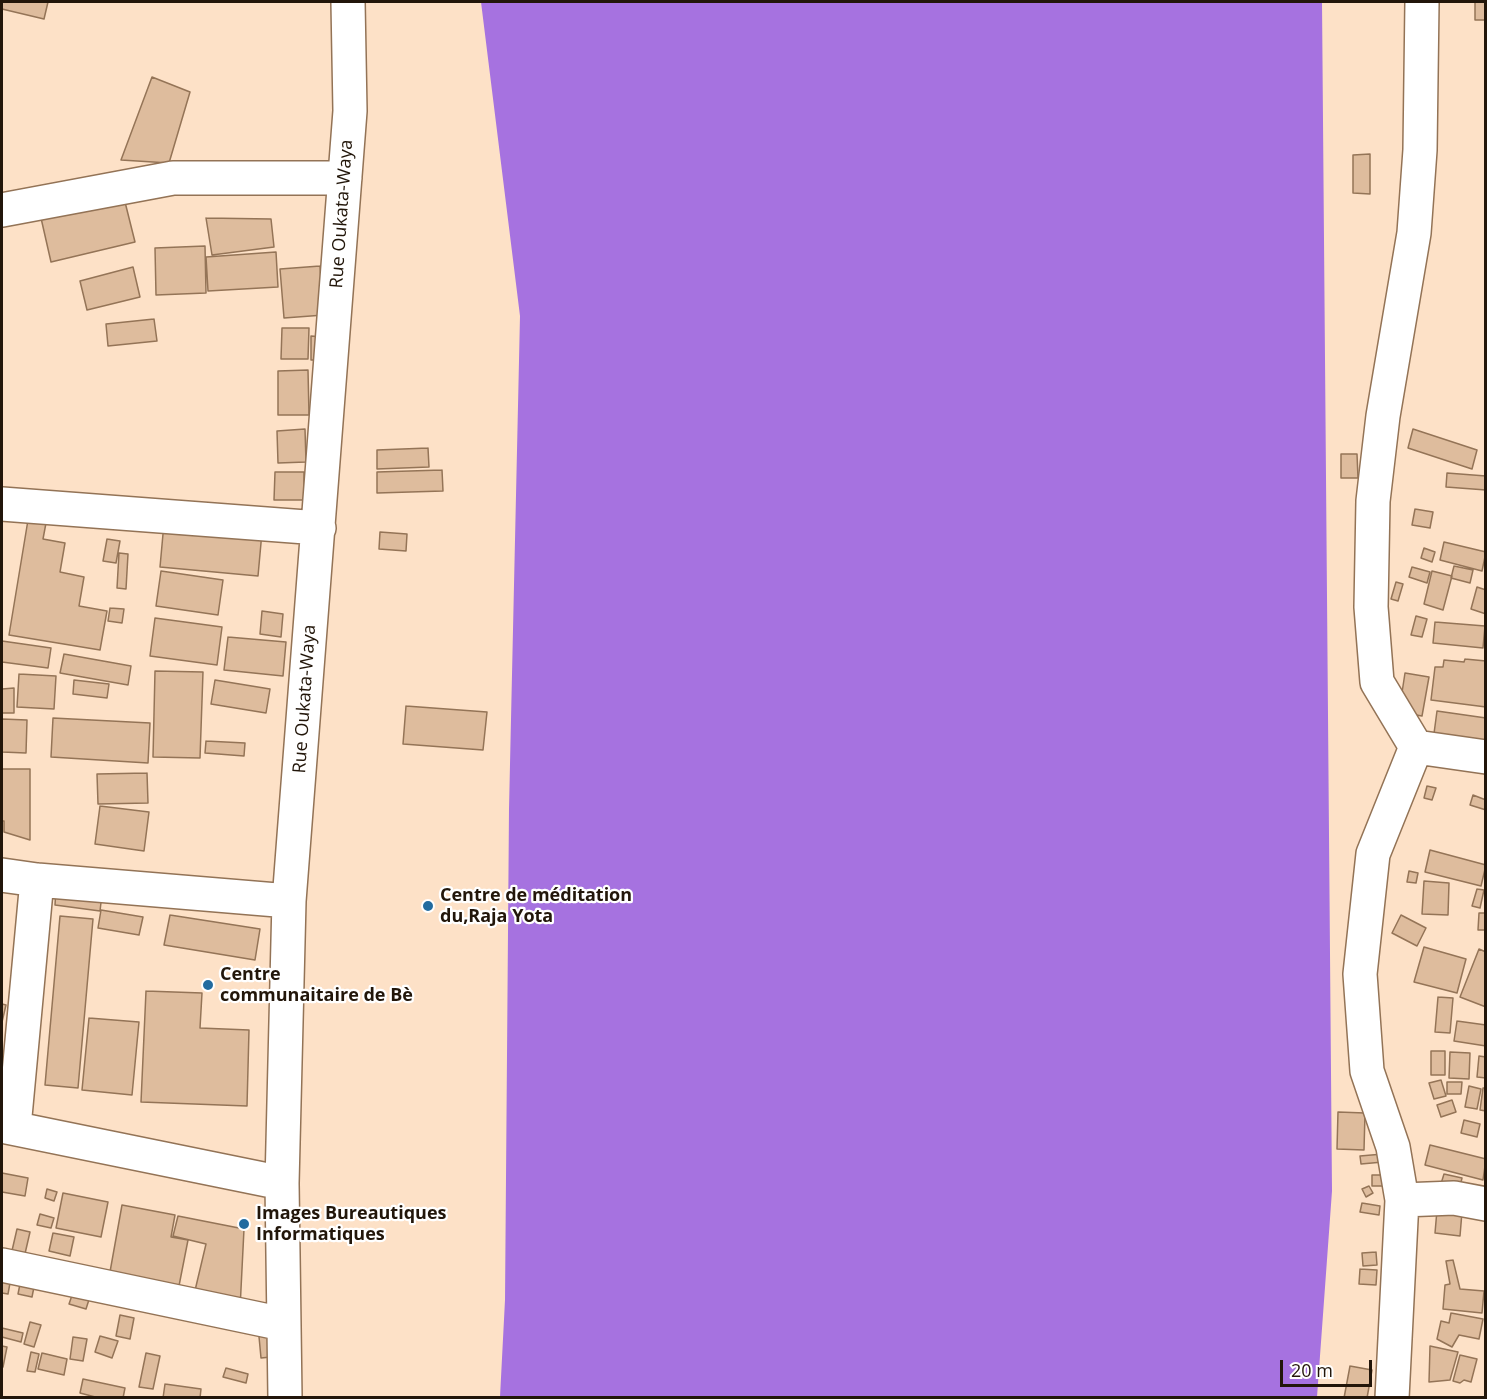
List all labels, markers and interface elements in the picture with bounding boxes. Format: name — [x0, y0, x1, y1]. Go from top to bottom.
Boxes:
street label: Rue Oukata-Waya — [326, 139, 358, 289]
street label: Rue Oukata-Waya — [289, 624, 321, 774]
place label: Centre de méditation du,Raja Yota — [440, 885, 632, 928]
marker: Centre de méditation du,Raja Yota — [421, 899, 435, 913]
place label: Centre communaitaire de Bè — [220, 964, 413, 1006]
marker: Centre communaitaire de Bè — [201, 978, 215, 992]
place label: Images Bureautiques Informatiques — [256, 1203, 446, 1246]
marker: Images Bureautiques Informatiques — [237, 1217, 251, 1231]
scale bar — [1283, 1348, 1374, 1386]
text: 20 m — [1291, 1358, 1333, 1382]

